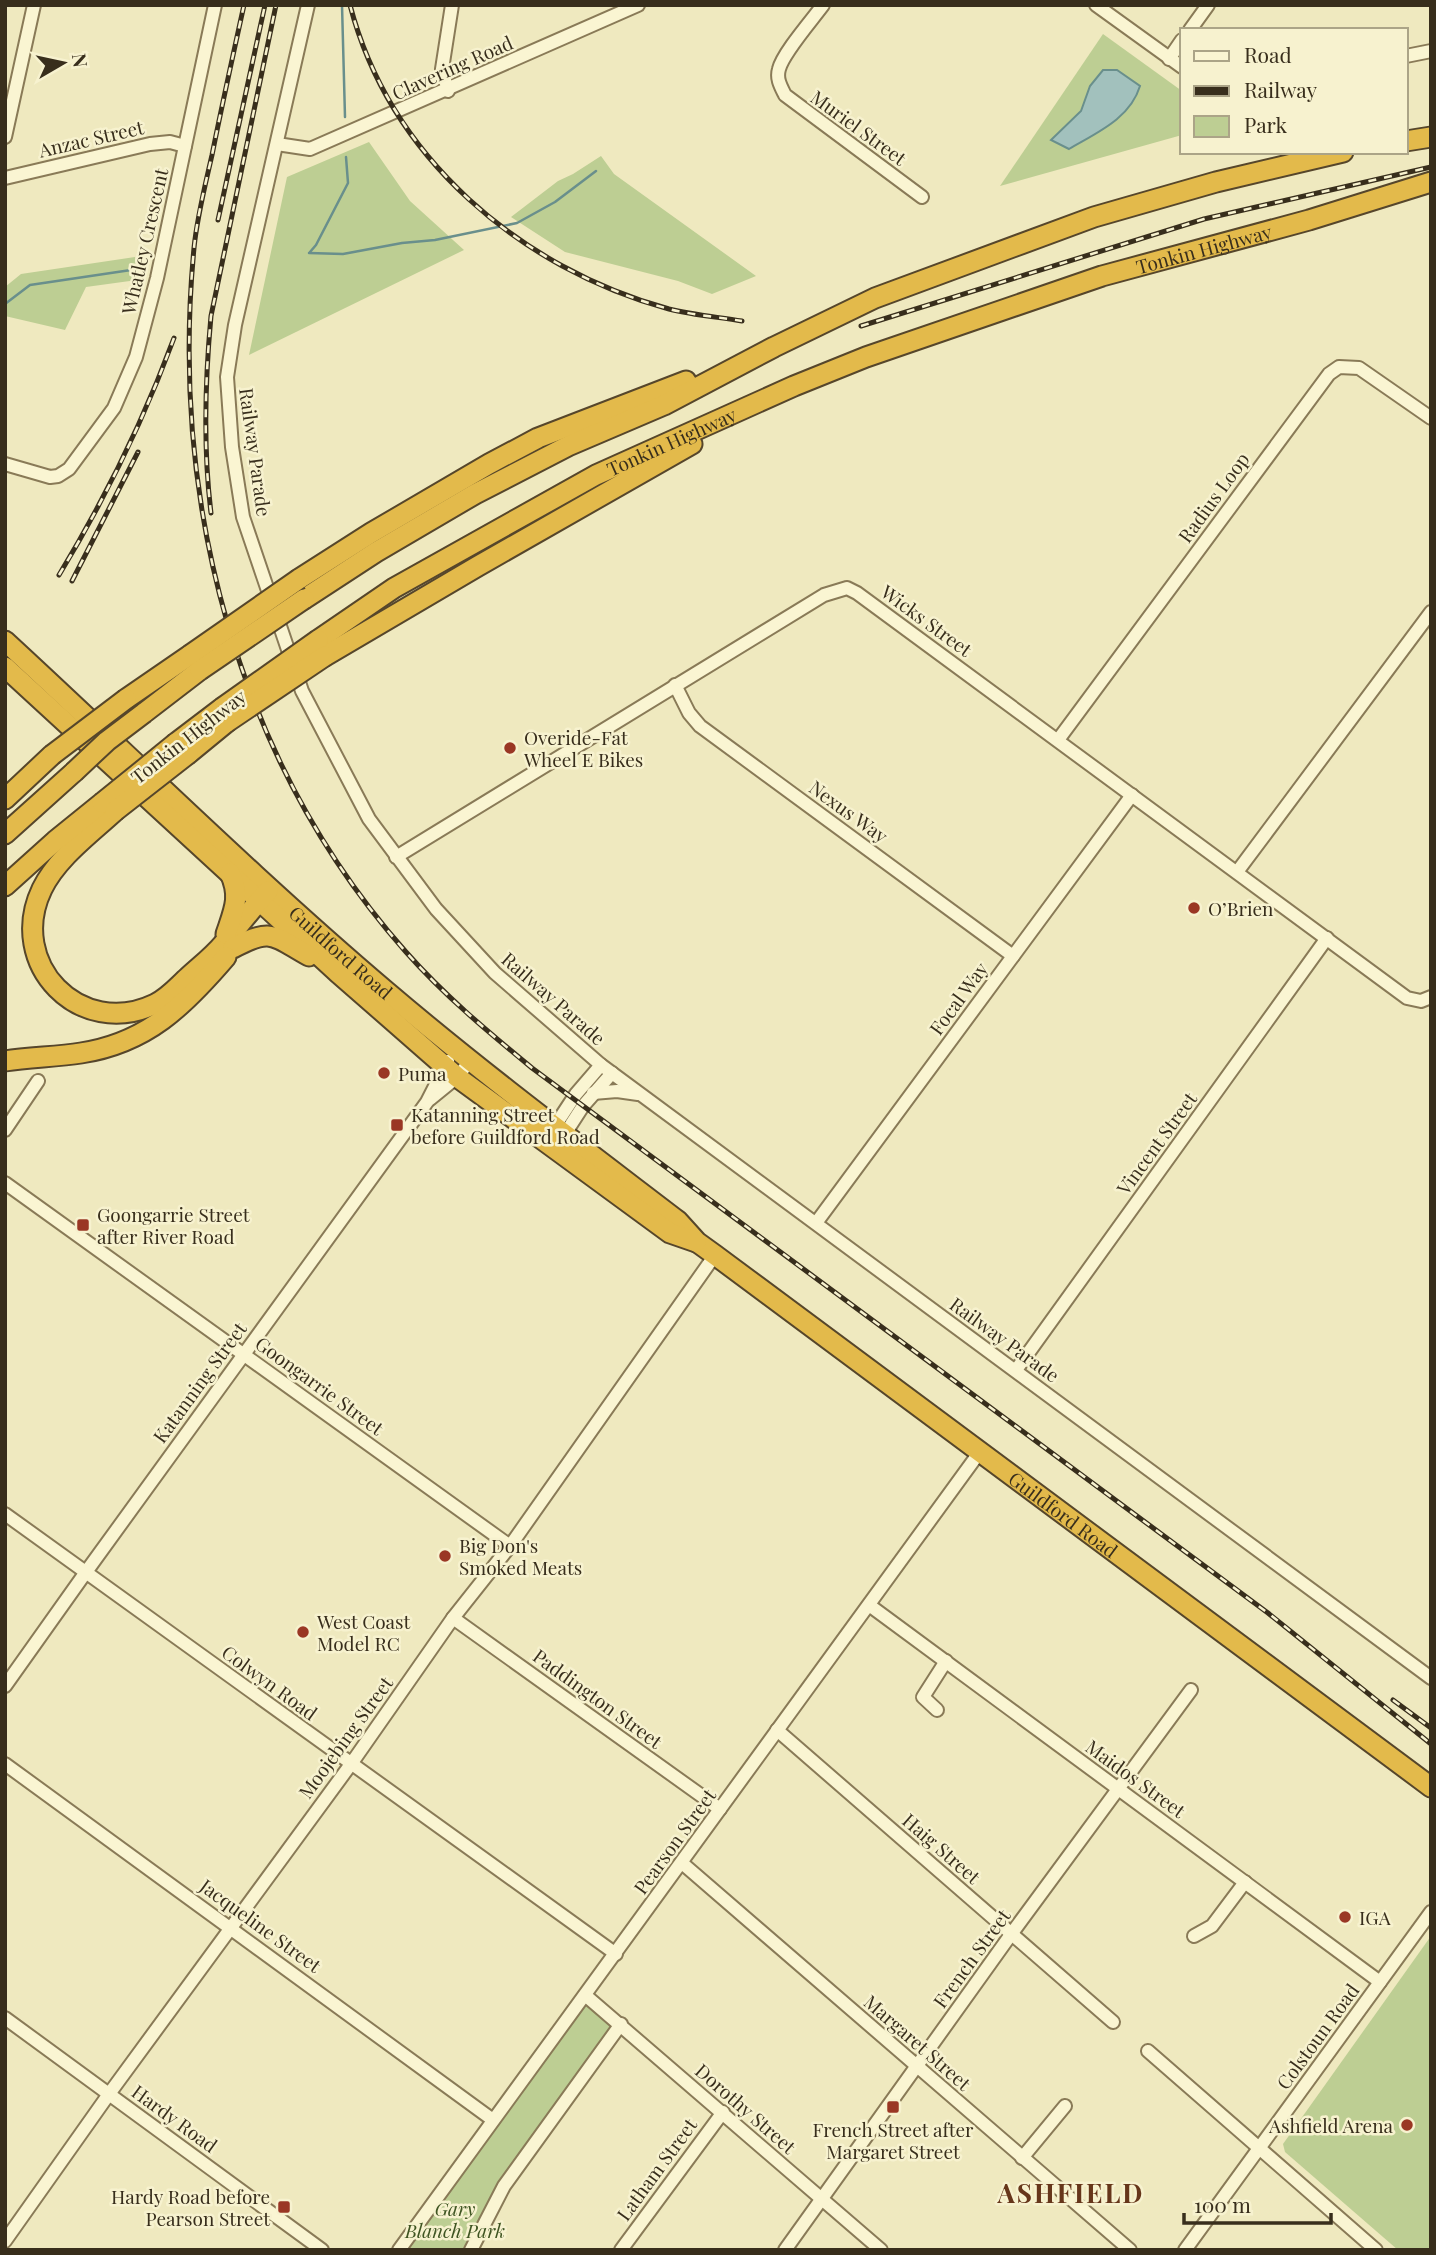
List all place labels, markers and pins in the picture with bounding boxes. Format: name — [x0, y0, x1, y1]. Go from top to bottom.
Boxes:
place label: Overide-Fat Wheel E Bikes — [523, 724, 643, 772]
marker: Overide-Fat Wheel E Bikes — [502, 740, 518, 756]
place label: O’Brien — [1208, 895, 1274, 921]
marker: O’Brien — [1186, 900, 1202, 916]
place label: Puma — [398, 1060, 447, 1086]
marker: Puma — [376, 1065, 392, 1081]
place label: Katanning Street before Guildford Road — [411, 1101, 600, 1149]
marker: Katanning Street before Guildford Road — [389, 1117, 405, 1133]
place label: Goongarrie Street after River Road — [97, 1201, 250, 1249]
marker: Goongarrie Street after River Road — [75, 1217, 91, 1233]
place label: Big Don's Smoked Meats — [459, 1532, 582, 1580]
marker: Big Don's Smoked Meats — [437, 1548, 453, 1564]
place label: West Coast Model RC — [316, 1608, 411, 1656]
marker: West Coast Model RC — [295, 1624, 311, 1640]
place label: IGA — [1359, 1904, 1392, 1930]
marker: IGA — [1337, 1909, 1353, 1925]
marker: French Street after Margaret Street — [885, 2099, 901, 2115]
place label: Ashfield Arena — [1268, 2112, 1394, 2138]
place label: French Street after Margaret Street — [813, 2116, 974, 2164]
marker: Ashfield Arena — [1399, 2117, 1415, 2133]
place label: Hardy Road before Pearson Street — [111, 2183, 270, 2231]
marker: Hardy Road before Pearson Street — [276, 2199, 292, 2215]

